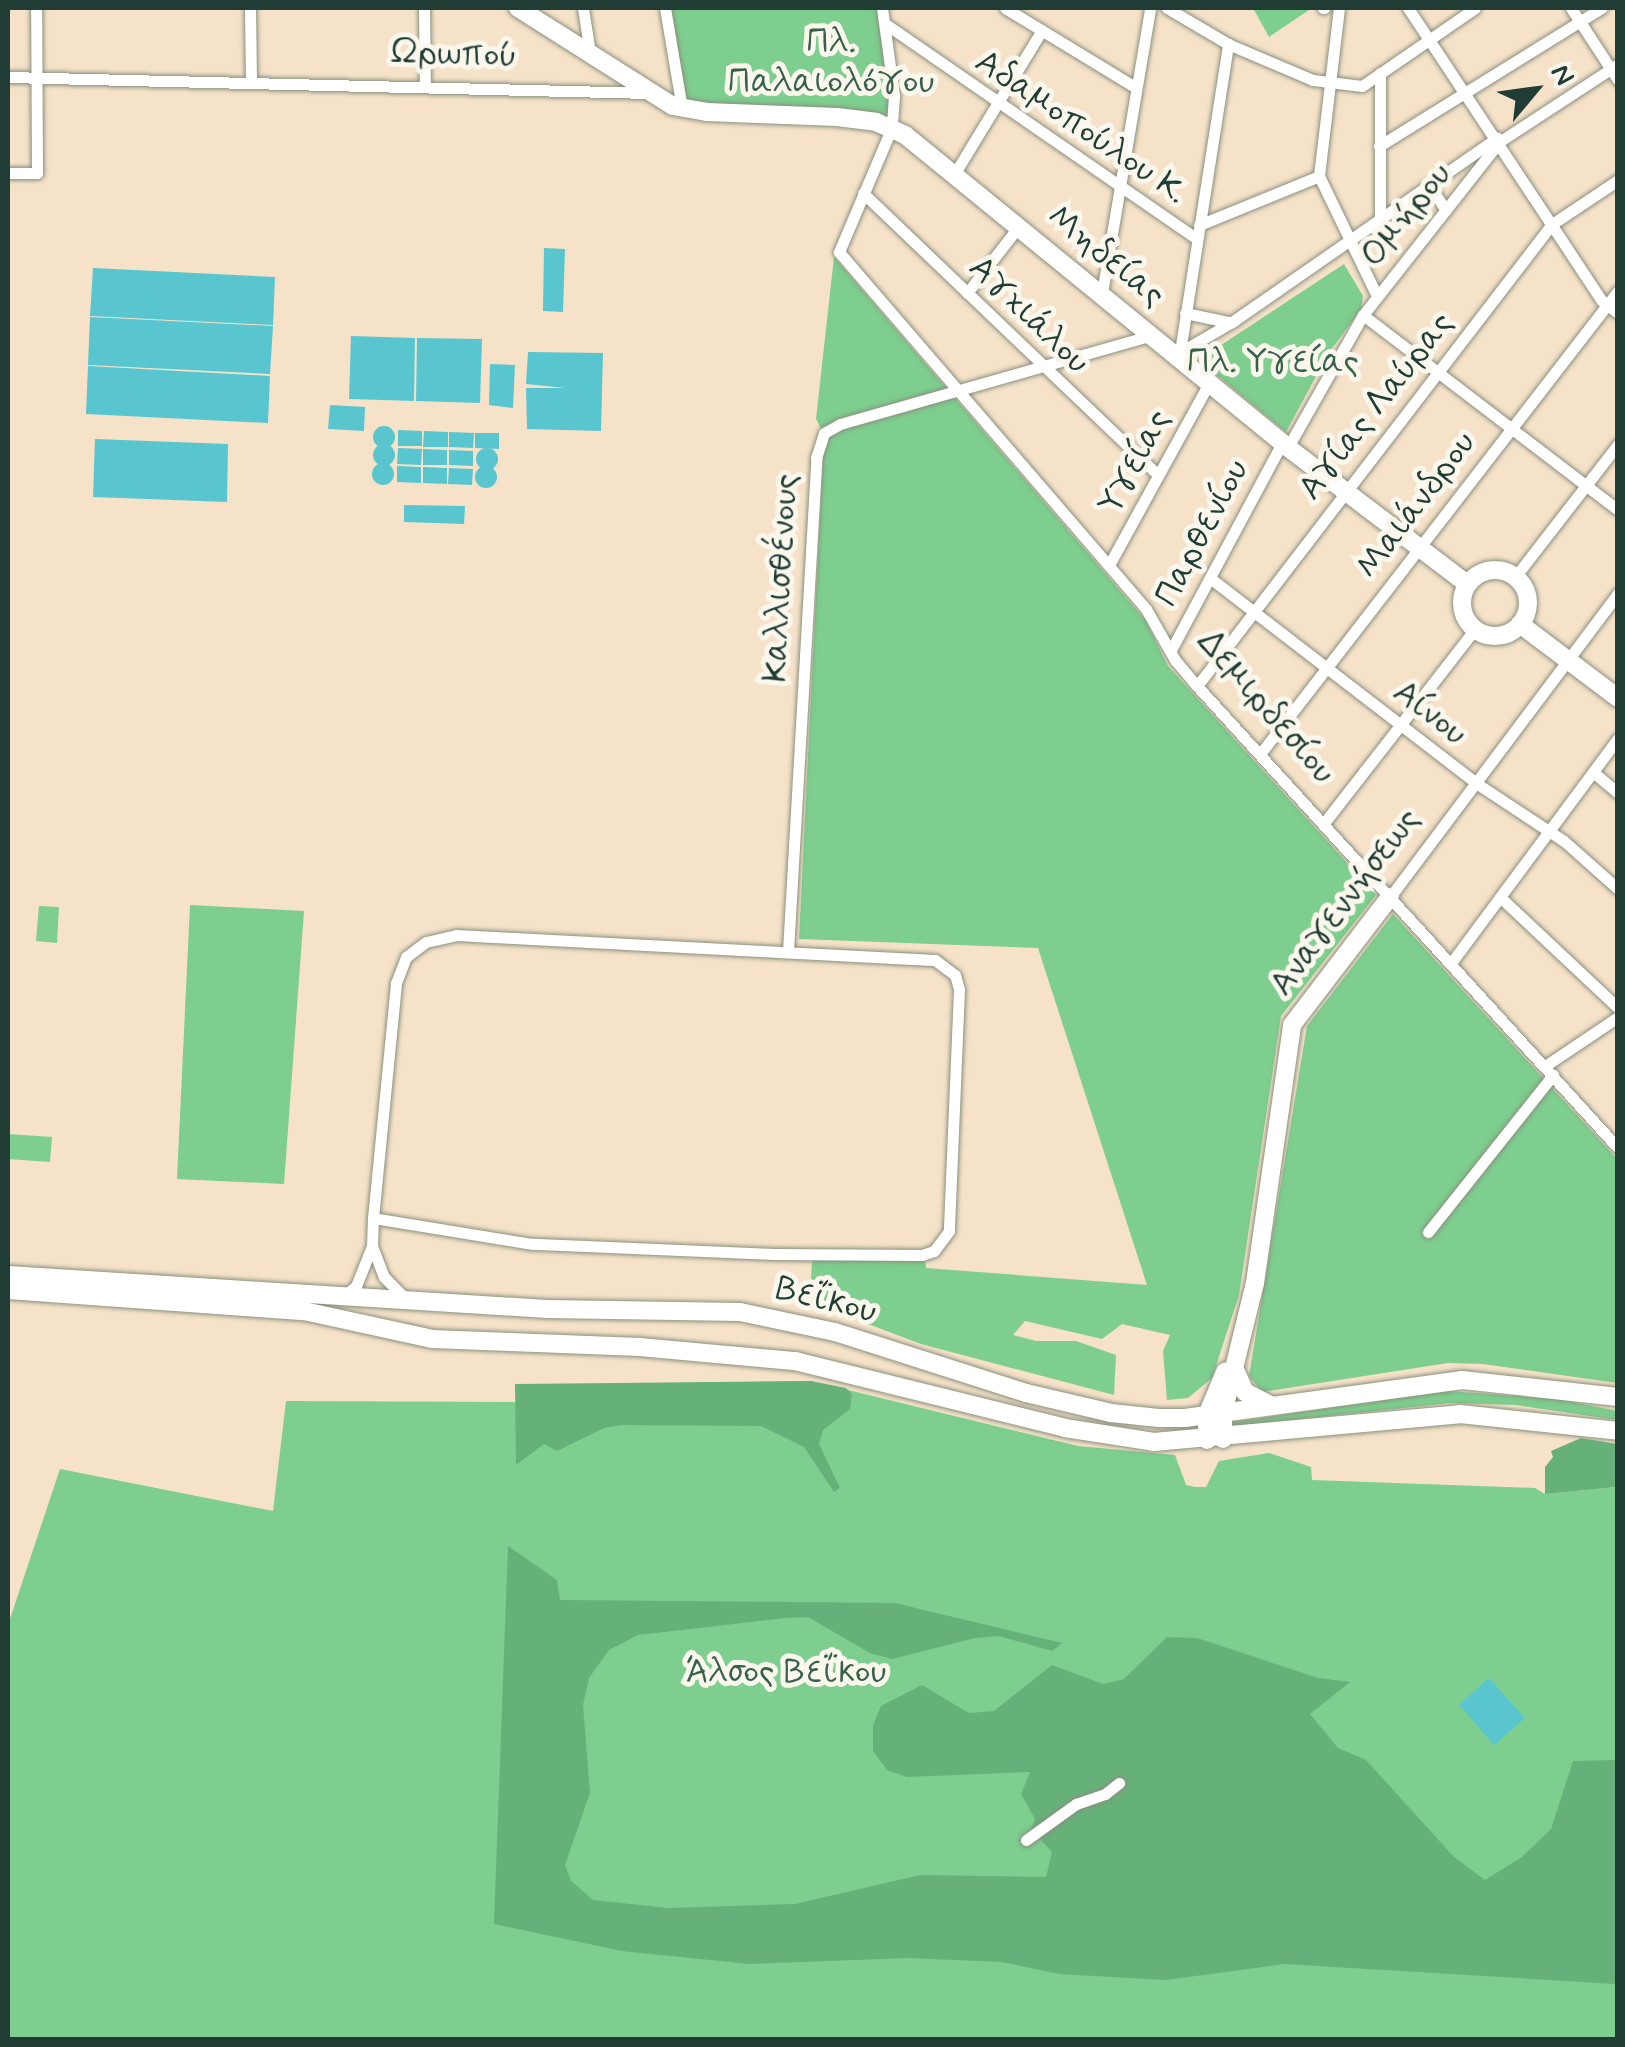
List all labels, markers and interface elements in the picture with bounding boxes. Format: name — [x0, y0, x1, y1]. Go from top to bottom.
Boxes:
park label: Πλ. Παλαιολόγου — [728, 21, 934, 103]
street label: Ωρωπού — [388, 31, 518, 77]
north arrow — [1485, 40, 1585, 140]
street label: Αδαμοπούλου Κ. — [967, 41, 1195, 213]
text: N — [1541, 58, 1582, 92]
street label: Ομήρου — [1351, 154, 1461, 276]
street label: Μηδείας — [1038, 196, 1174, 316]
street label: Αγχιάλου — [960, 247, 1098, 383]
street label: Αγίας Λαύρας — [1289, 303, 1463, 509]
park label: Πλ. Υγείας — [1187, 341, 1359, 383]
street label: Υγείας — [1090, 402, 1180, 522]
street label: Μαιάνδρου — [1347, 423, 1485, 587]
street label: Παρθενίου — [1146, 452, 1258, 614]
street label: Καλλισθένους — [755, 473, 807, 683]
street label: Δεμιρδεσίου — [1188, 622, 1344, 792]
street label: Αίνου — [1385, 671, 1475, 755]
street label: Αναγεννήσεως — [1261, 800, 1429, 1004]
street label: Βεΐκου — [771, 1267, 881, 1333]
park label: Άλσος Βεΐκου — [686, 1651, 886, 1693]

